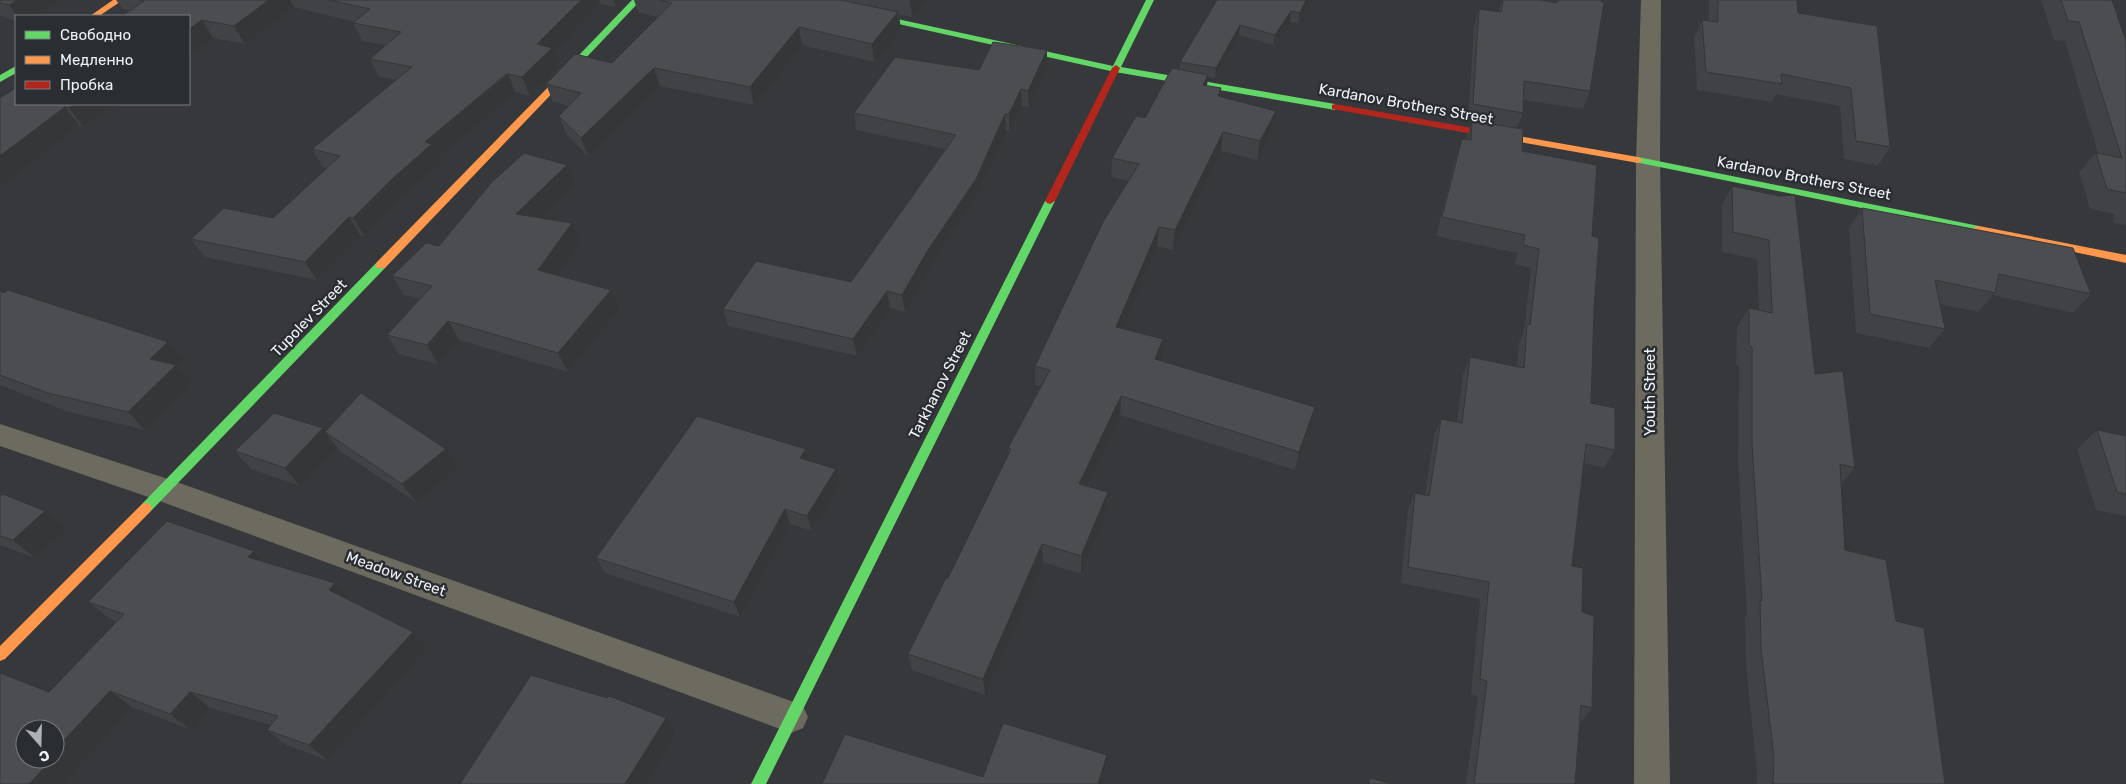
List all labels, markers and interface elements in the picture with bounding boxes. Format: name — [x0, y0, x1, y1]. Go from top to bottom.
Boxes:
legend — [15, 15, 190, 105]
text: Свободно — [60, 26, 131, 44]
text: Медленно — [60, 51, 133, 69]
text: Пробка — [60, 76, 113, 94]
street label: Kardanov Brothers Street — [1317, 80, 1495, 128]
street label: Kardanov Brothers Street — [1715, 152, 1893, 204]
street label: Tupolev Street — [268, 275, 351, 361]
street label: Tarkhanov Street — [905, 328, 975, 442]
street label: Youth Street — [1641, 348, 1659, 436]
street label: Meadow Street — [344, 548, 448, 600]
north arrow — [15, 719, 65, 769]
text: С — [37, 746, 52, 765]

